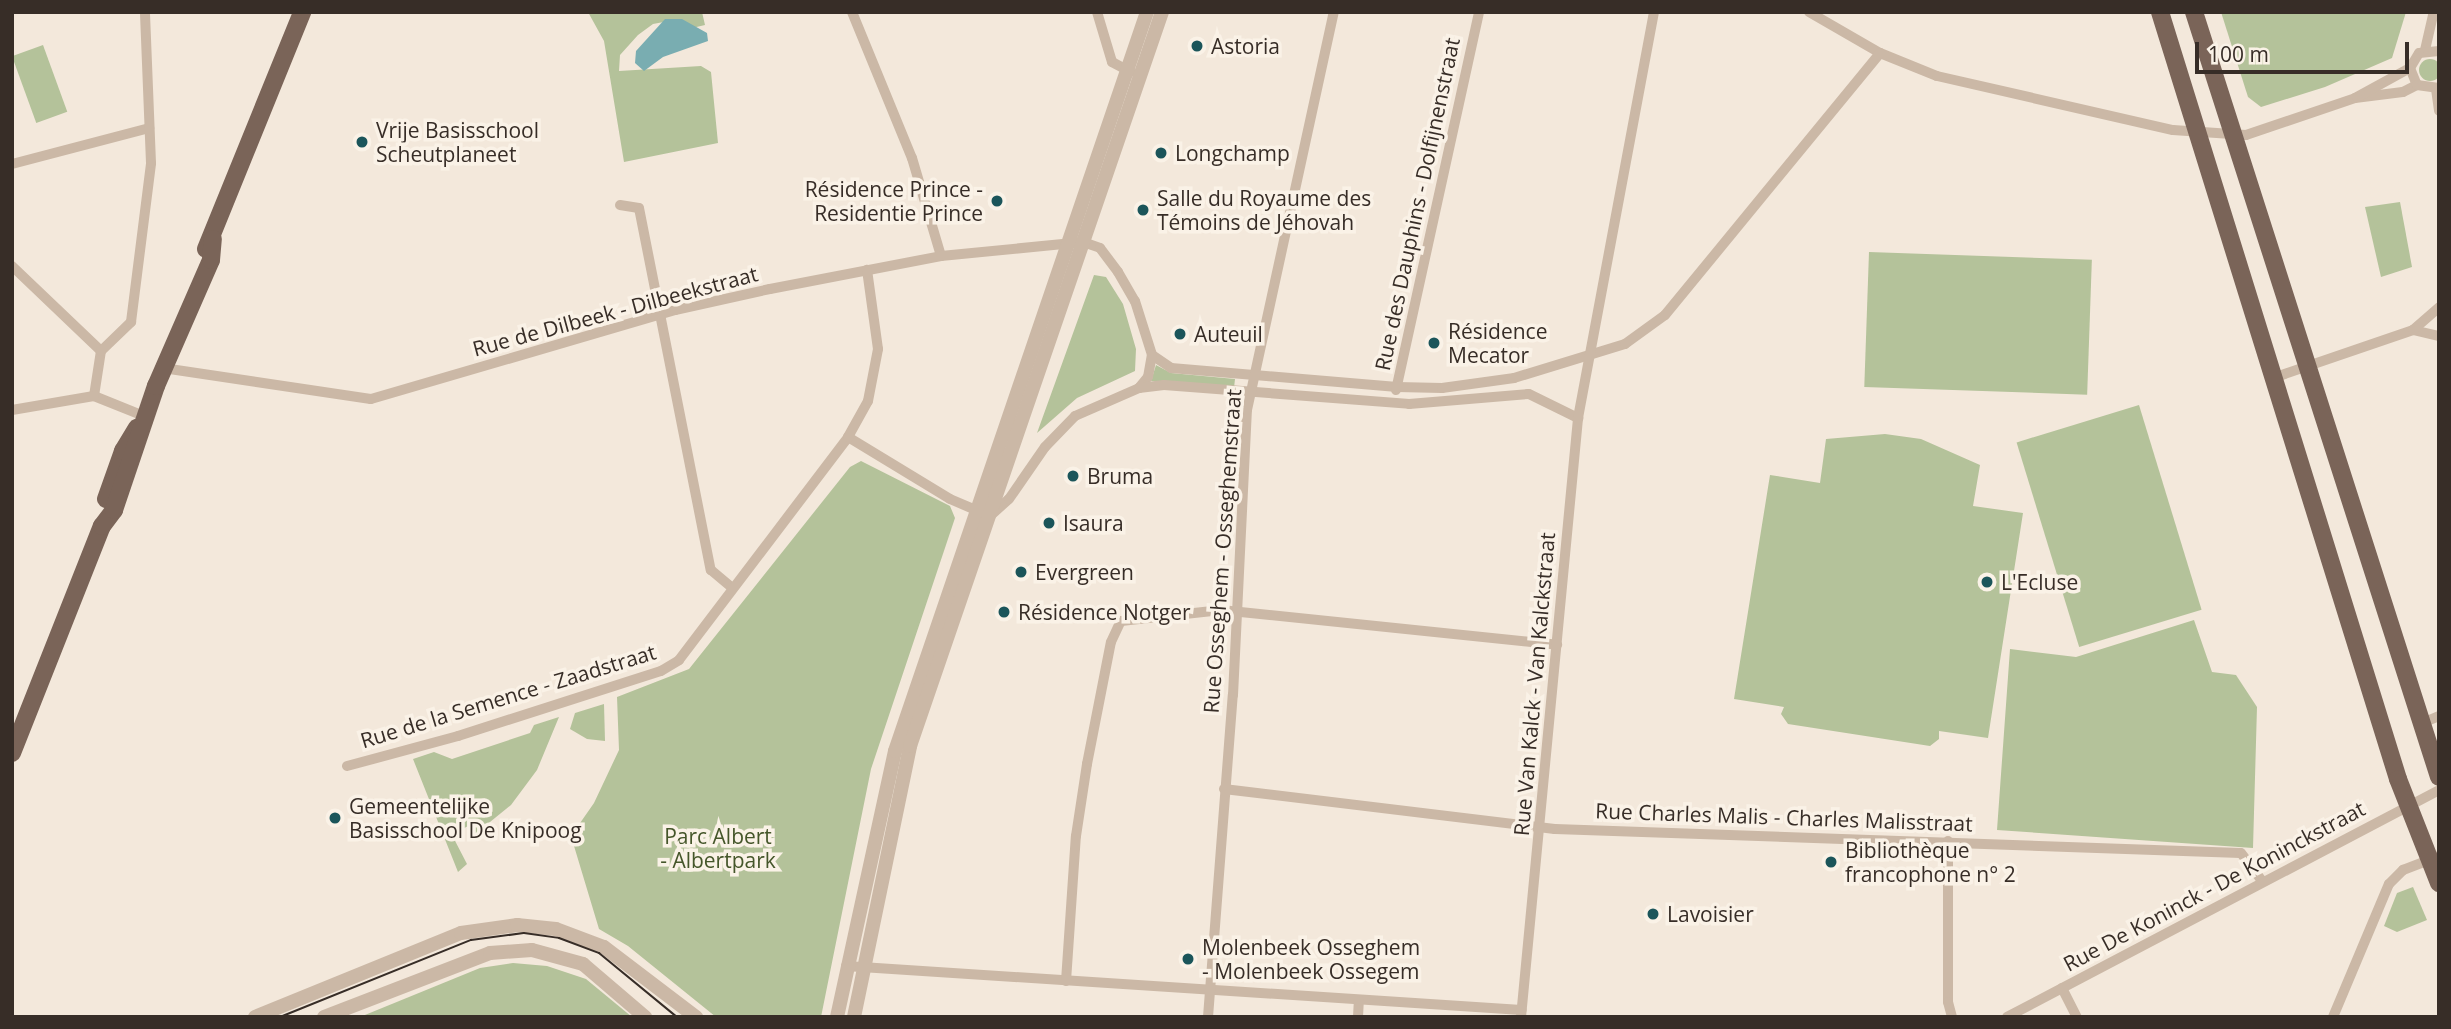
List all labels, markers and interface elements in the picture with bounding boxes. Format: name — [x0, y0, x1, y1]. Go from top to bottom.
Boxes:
scale bar — [2199, 28, 2412, 72]
place label: Astoria — [1211, 33, 1280, 59]
street label: Rue des Dauphins - Dolfijnenstraat — [1369, 35, 1465, 373]
marker: Astoria — [1189, 38, 1205, 54]
text: 100 m — [2208, 40, 2269, 68]
place label: Vrije Basisschool Scheutplaneet — [376, 117, 539, 167]
marker: Vrije Basisschool Scheutplaneet — [354, 134, 370, 150]
place label: Longchamp — [1175, 140, 1290, 166]
marker: Longchamp — [1153, 145, 1169, 161]
place label: Résidence Prince - Residentie Prince — [805, 176, 983, 226]
place label: Salle du Royaume des Témoins de Jéhovah — [1157, 185, 1371, 235]
marker: Résidence Prince - Residentie Prince — [989, 193, 1005, 209]
marker: Salle du Royaume des Témoins de Jéhovah — [1135, 202, 1151, 218]
street label: Rue de Dilbeek - Dilbeekstraat — [470, 261, 760, 361]
place label: Résidence Mecator — [1448, 318, 1547, 368]
place label: Auteuil — [1194, 321, 1263, 347]
marker: Auteuil — [1172, 326, 1188, 342]
marker: Résidence Mecator — [1426, 335, 1442, 351]
street label: Rue Osseghem - Osseghemstraat — [1198, 388, 1246, 714]
place label: Bruma — [1087, 463, 1153, 489]
marker: Bruma — [1065, 468, 1081, 484]
place label: Isaura — [1063, 510, 1124, 536]
marker: Isaura — [1041, 515, 1057, 531]
street label: Rue Van Kalck - Van Kalckstraat — [1508, 531, 1560, 837]
place label: Evergreen — [1035, 559, 1134, 585]
marker: Evergreen — [1013, 564, 1029, 580]
place label: L'Ecluse — [2001, 569, 2078, 595]
marker: L'Ecluse — [1979, 574, 1995, 590]
place label: Résidence Notger — [1018, 599, 1191, 625]
marker: Résidence Notger — [996, 604, 1012, 620]
street label: Rue de la Semence - Zaadstraat — [357, 639, 659, 753]
place label: Gemeentelijke Basisschool De Knipoog — [349, 793, 582, 843]
street label: Rue De Koninck - De Koninckstraat — [2059, 796, 2369, 976]
street label: Rue Charles Malis - Charles Malisstraat — [1595, 798, 1973, 836]
marker: Gemeentelijke Basisschool De Knipoog — [327, 810, 343, 826]
park label: Parc Albert - Albertpark — [660, 823, 776, 873]
place label: Bibliothèque francophone n° 2 — [1845, 837, 2016, 887]
marker: Bibliothèque francophone n° 2 — [1823, 854, 1839, 870]
place label: Lavoisier — [1667, 901, 1754, 927]
marker: Lavoisier — [1645, 906, 1661, 922]
place label: Molenbeek Osseghem - Molenbeek Ossegem — [1202, 934, 1420, 984]
marker: Molenbeek Osseghem - Molenbeek Ossegem — [1180, 951, 1196, 967]

